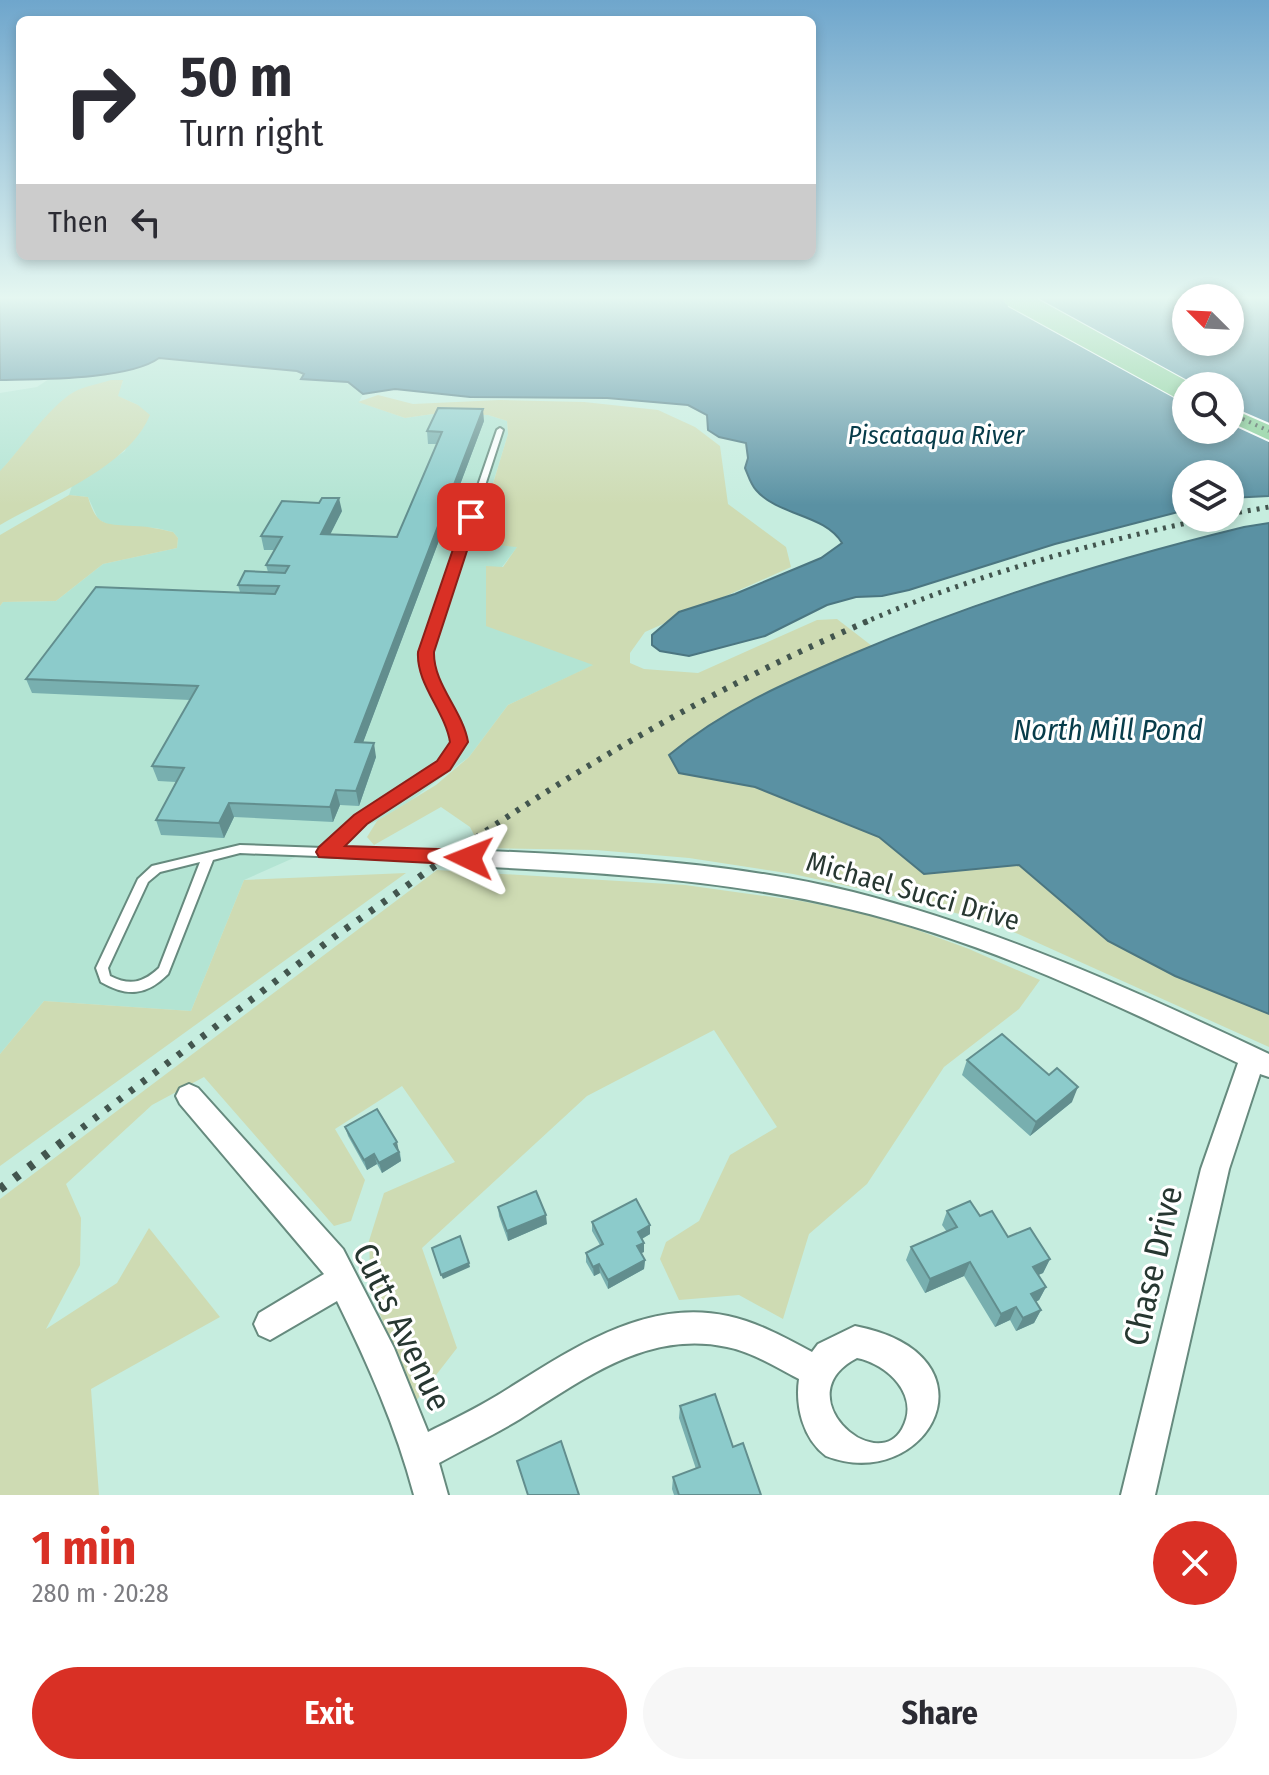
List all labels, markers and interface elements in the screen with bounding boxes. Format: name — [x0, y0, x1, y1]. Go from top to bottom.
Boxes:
text: 50 m — [180, 44, 292, 111]
icon: right — [48, 48, 152, 152]
text: Turn right — [180, 112, 323, 156]
icon: left — [124, 200, 168, 244]
text: Then — [48, 204, 108, 240]
north arrow — [1172, 284, 1244, 356]
map controls — [1172, 284, 1244, 532]
button: search — [1172, 372, 1244, 444]
water label: Piscataqua River — [848, 420, 1025, 451]
button: layers — [1172, 460, 1244, 532]
pin — [437, 483, 505, 551]
icon: arrive — [449, 495, 493, 539]
water label: North Mill Pond — [1013, 712, 1203, 748]
position arrow — [427, 816, 511, 900]
street label: Michael Succi Drive — [803, 845, 1023, 937]
street label: Chase Drive — [1115, 1182, 1191, 1350]
street label: Cutts Avenue — [344, 1236, 460, 1418]
text: 1 min — [32, 1519, 137, 1577]
button: close — [1153, 1521, 1237, 1605]
text: 280 m · 20:28 — [32, 1578, 169, 1609]
button: Exit — [32, 1667, 627, 1759]
button: Share — [643, 1667, 1237, 1759]

